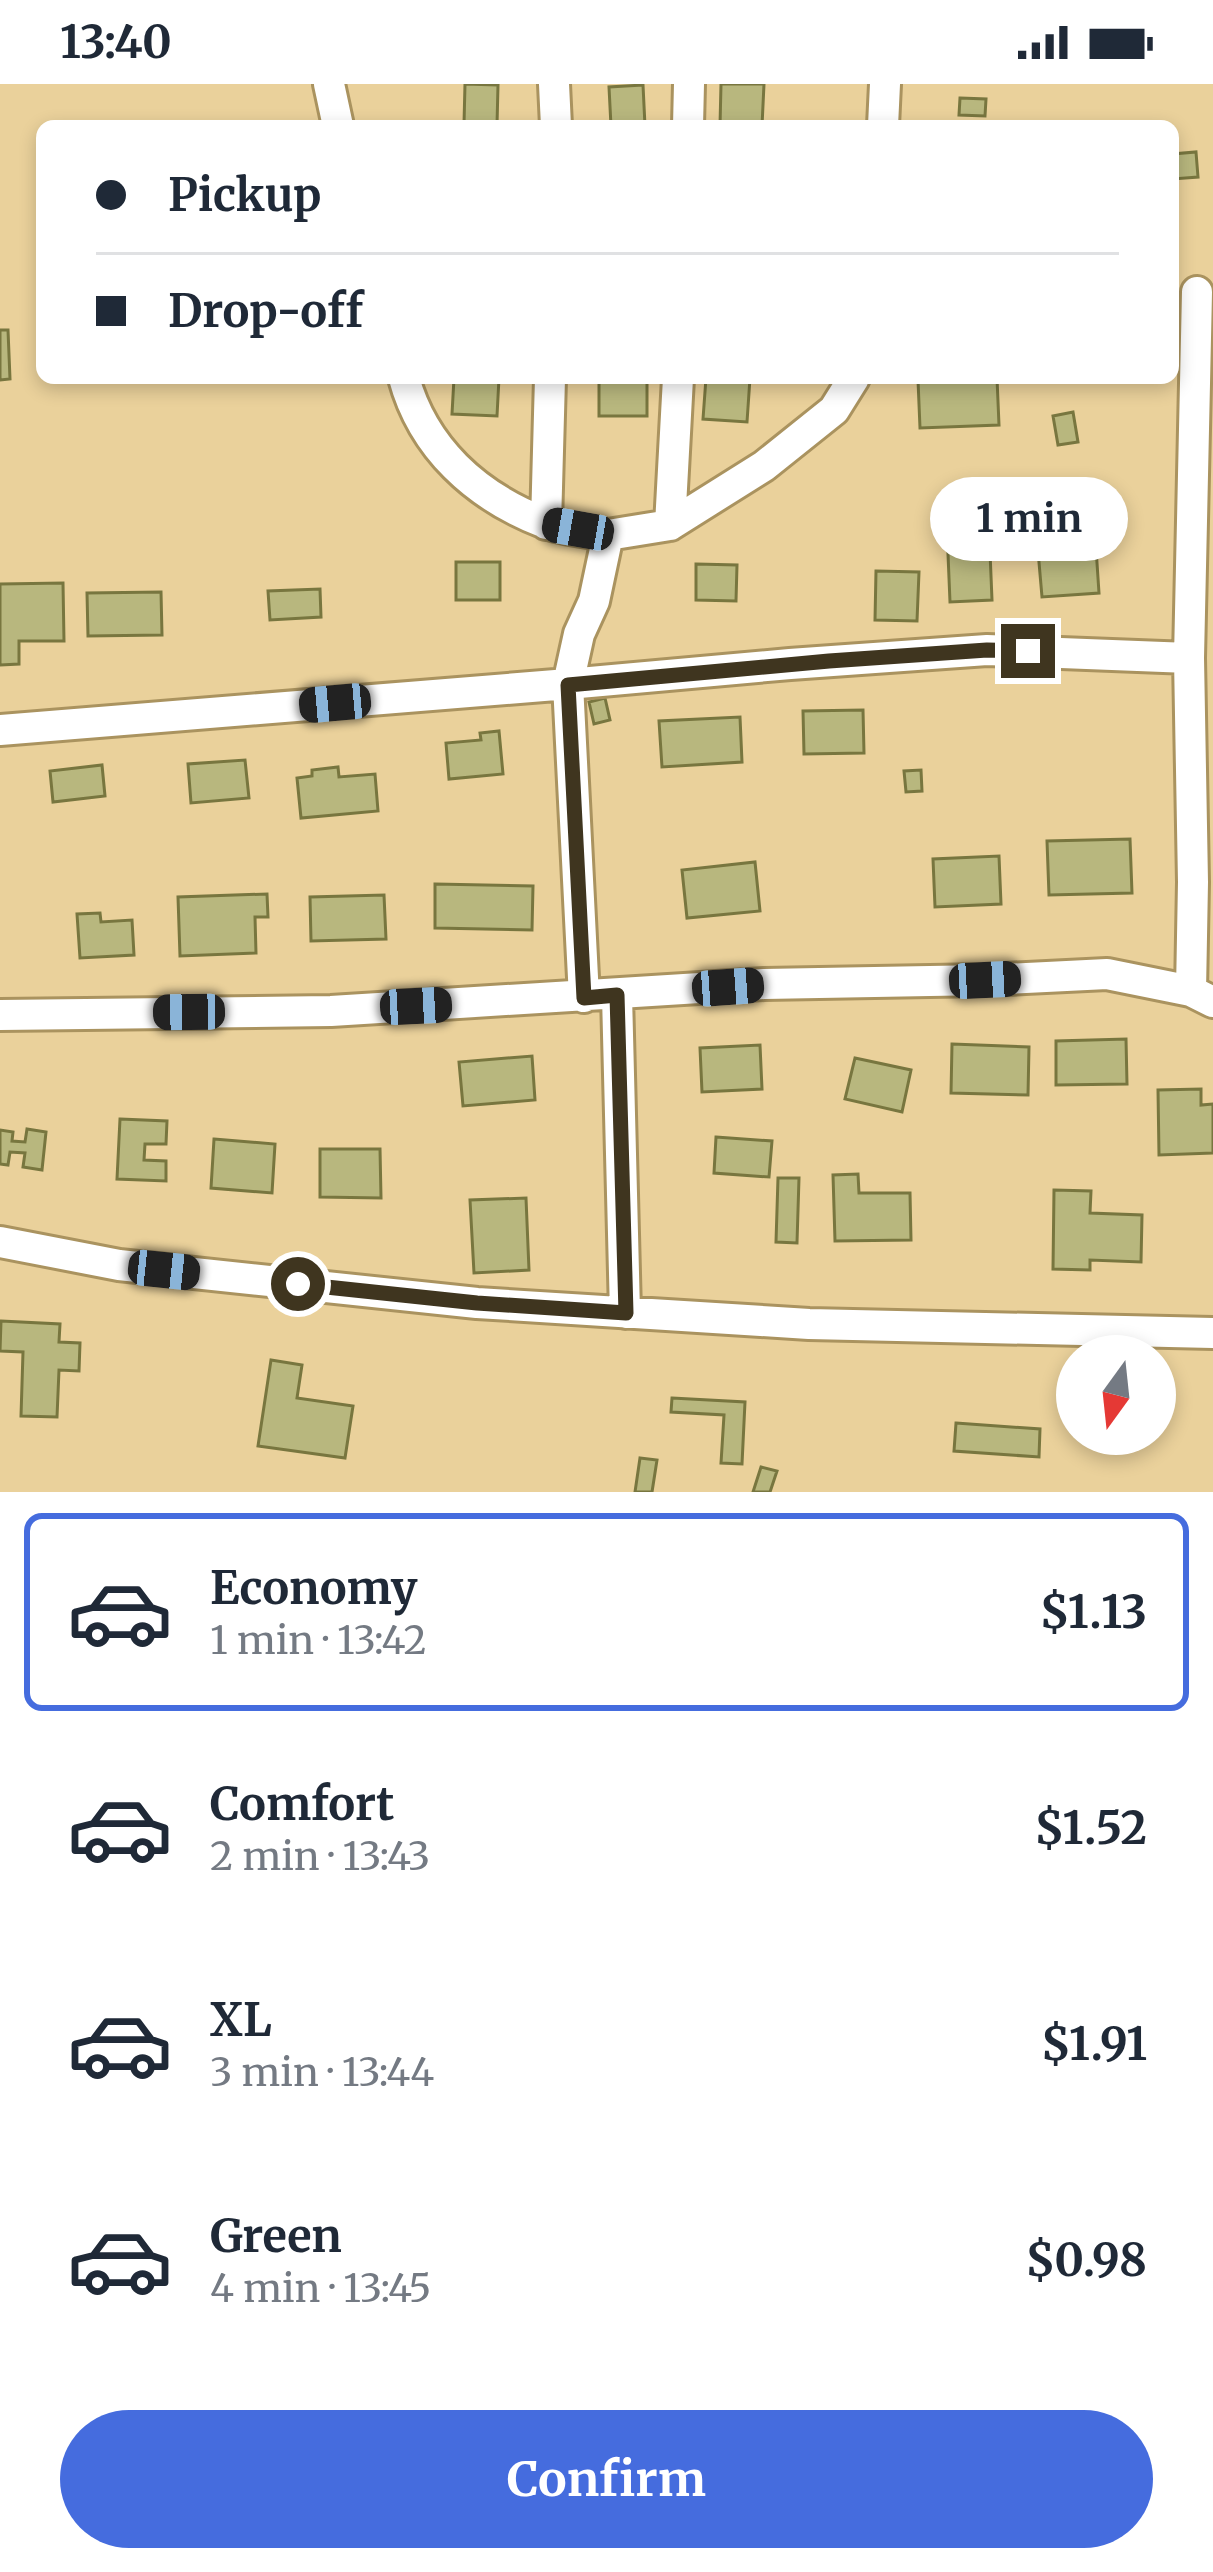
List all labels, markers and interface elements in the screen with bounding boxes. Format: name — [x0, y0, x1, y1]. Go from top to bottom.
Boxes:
text: 13:40 — [60, 14, 172, 70]
text: Pickup — [168, 167, 322, 223]
text: Drop-off — [168, 283, 363, 339]
callout: 1 min — [929, 477, 1127, 561]
text: 1 min — [976, 494, 1082, 543]
car — [539, 505, 617, 553]
route end — [1001, 624, 1055, 678]
car — [298, 682, 372, 724]
car — [948, 960, 1022, 1000]
car — [691, 967, 765, 1007]
car — [379, 986, 453, 1026]
car — [153, 993, 225, 1031]
car — [126, 1248, 202, 1292]
route start — [271, 1257, 325, 1311]
north arrow — [1056, 1335, 1176, 1455]
map controls — [1056, 1335, 1176, 1455]
icon: car — [66, 1558, 174, 1666]
text: Economy — [210, 1560, 418, 1616]
text: $1.13 — [1040, 1584, 1147, 1640]
text: 1 min · 13:42 — [210, 1616, 427, 1665]
icon: car — [66, 1774, 174, 1882]
text: Comfort — [210, 1776, 394, 1832]
text: $1.52 — [1034, 1800, 1147, 1856]
text: 2 min · 13:43 — [210, 1832, 430, 1881]
icon: car — [66, 1990, 174, 2098]
text: XL — [210, 1992, 272, 2048]
text: $1.91 — [1041, 2016, 1147, 2072]
text: 3 min · 13:44 — [210, 2048, 434, 2097]
icon: car — [66, 2206, 174, 2314]
text: Green — [210, 2208, 342, 2264]
text: $0.98 — [1025, 2232, 1147, 2288]
text: 4 min · 13:45 — [210, 2264, 431, 2313]
button: Confirm — [60, 2410, 1153, 2548]

